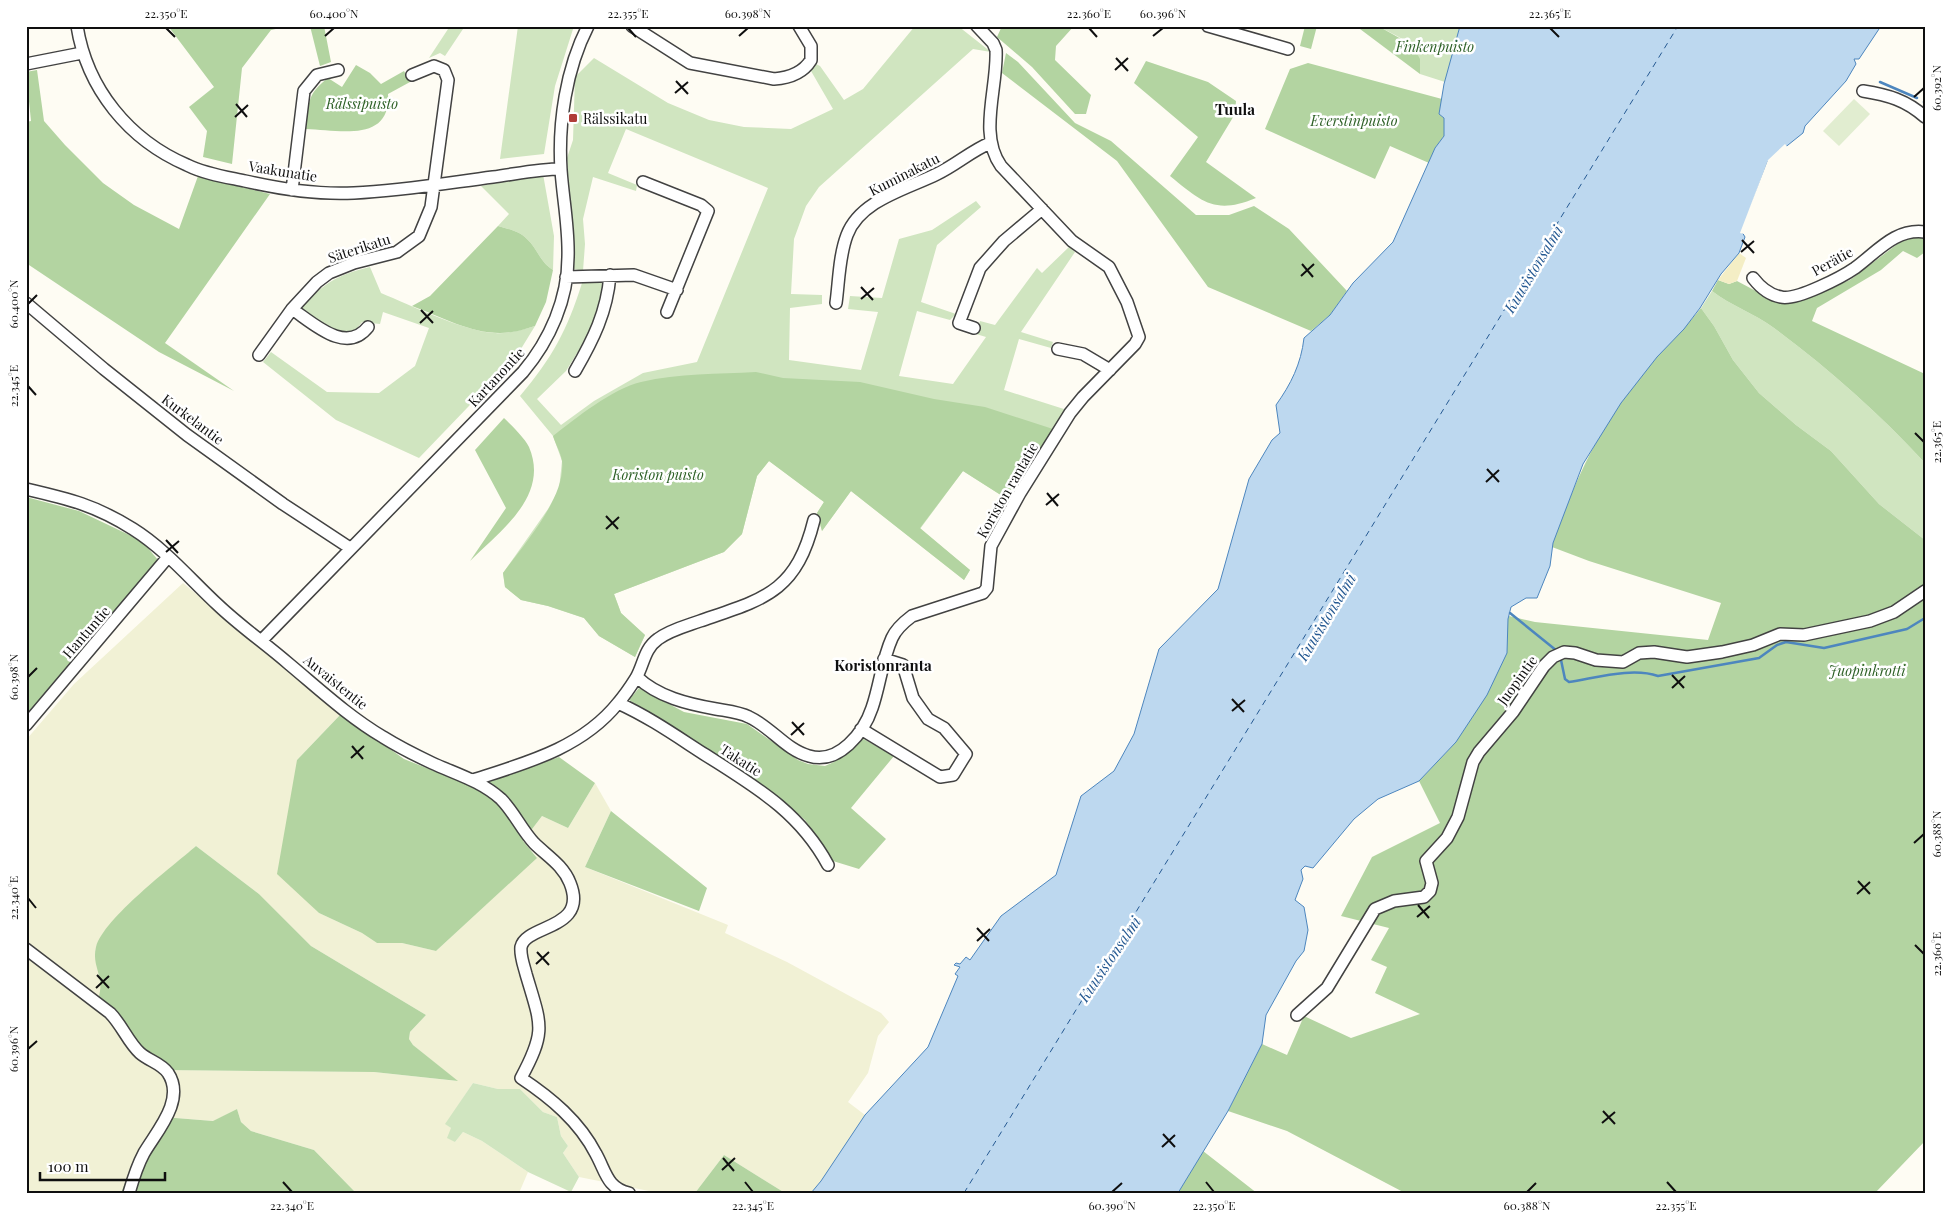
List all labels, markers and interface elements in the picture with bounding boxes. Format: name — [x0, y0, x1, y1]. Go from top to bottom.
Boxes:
text: 22.350°E — [144, 5, 188, 21]
text: 60.400°N — [310, 5, 359, 21]
text: 22.355°E — [607, 5, 649, 21]
text: 60.398°N — [725, 5, 772, 21]
text: 22.360°E — [1067, 5, 1111, 21]
text: 60.396°N — [1140, 5, 1187, 21]
text: 22.365°E — [1529, 5, 1571, 21]
park label: Finkenpuisto — [1395, 37, 1474, 56]
text: 60.392°N — [1928, 65, 1944, 111]
park label: Rälssipuisto — [325, 94, 398, 113]
district label: Tuula — [1215, 99, 1255, 119]
place label: Rälssikatu — [583, 109, 647, 128]
park label: Everstinpuisto — [1309, 111, 1398, 130]
marker: Rälssikatu — [567, 112, 579, 124]
street label: Kuminakatu — [865, 148, 943, 200]
street label: Vaakunatie — [246, 156, 319, 186]
water label: Kuusistonsalmi — [1499, 221, 1567, 317]
street label: Säterikatu — [325, 229, 393, 267]
street label: Perätie — [1808, 242, 1856, 280]
text: 60.400°N — [5, 279, 21, 328]
street label: Kartanontie — [464, 343, 528, 411]
text: 22.345°E — [5, 365, 21, 407]
street label: Kurkelantie — [158, 389, 228, 449]
text: 22.365°E — [1928, 421, 1944, 463]
street label: Koriston rantatie — [972, 439, 1042, 541]
park label: Koriston puisto — [611, 465, 704, 484]
water label: Kuusistonsalmi — [1292, 569, 1360, 665]
street label: Hantuntie — [58, 602, 114, 662]
street label: Auvaistentie — [299, 650, 372, 714]
street label: Juopintie — [1492, 651, 1541, 709]
text: 60.398°N — [5, 653, 21, 700]
district label: Koristonranta — [834, 655, 932, 675]
park label: Juopinkrotti — [1828, 661, 1906, 680]
street label: Takatie — [716, 739, 766, 781]
text: 60.388°N — [1928, 810, 1944, 857]
text: 22.340°E — [5, 876, 21, 920]
water label: Kuusistonsalmi — [1073, 912, 1145, 1006]
text: 22.360°E — [1928, 932, 1944, 976]
text: 60.396°N — [5, 1025, 21, 1072]
scale bar — [40, 1149, 165, 1181]
text: 100 m — [48, 1156, 89, 1176]
text: 22.340°E — [270, 1197, 314, 1213]
text: 22.345°E — [732, 1197, 774, 1213]
text: 60.390°N — [1088, 1197, 1136, 1213]
text: 22.350°E — [1192, 1197, 1236, 1213]
text: 60.388°N — [1504, 1197, 1551, 1213]
text: 22.355°E — [1655, 1197, 1697, 1213]

